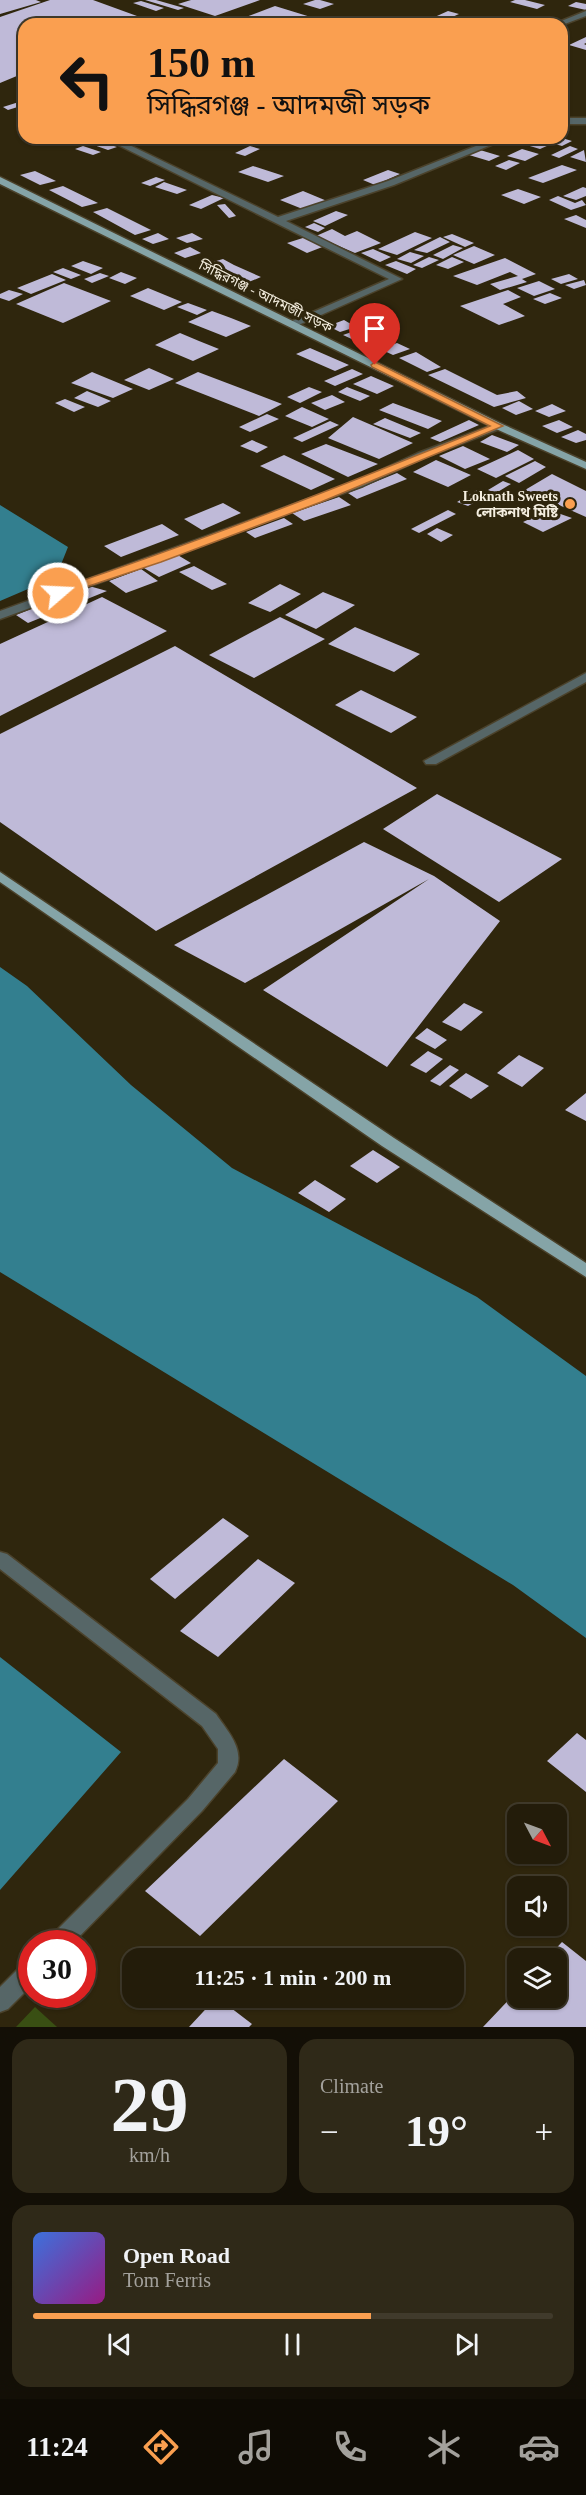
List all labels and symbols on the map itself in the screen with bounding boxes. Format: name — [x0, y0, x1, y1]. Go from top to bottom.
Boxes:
street label: সিদ্ধিরগঞ্জ - আদমজী সড়ক — [196, 256, 336, 336]
pin — [349, 303, 400, 365]
place label: Loknath Sweets লোকনাথ মিষ্টি — [463, 489, 559, 520]
marker: Loknath Sweets লোকনাথ মিষ্টি — [563, 497, 577, 511]
position arrow — [26, 561, 90, 625]
north arrow — [507, 1804, 567, 1864]
speed limit sign: 30 — [18, 1930, 96, 2008]

